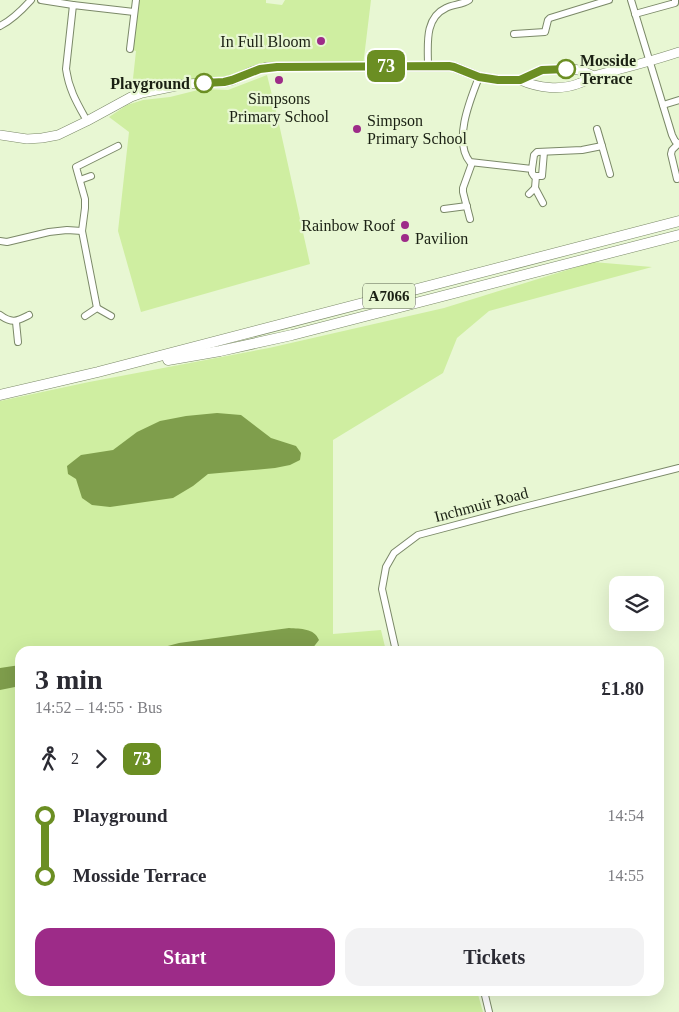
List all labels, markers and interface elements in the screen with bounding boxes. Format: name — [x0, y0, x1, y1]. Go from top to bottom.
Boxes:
place label: In Full Bloom — [220, 33, 312, 50]
marker: In Full Bloom — [315, 35, 327, 47]
line badge: 73 — [364, 50, 408, 82]
place label: Mosside Terrace — [580, 52, 636, 87]
text: 73 — [377, 56, 395, 76]
marker: Mosside Terrace — [556, 59, 576, 79]
marker: Playground — [194, 73, 214, 93]
marker: Simpsons Primary School — [273, 74, 285, 86]
place label: Playground — [110, 75, 190, 93]
place label: Simpsons Primary School — [229, 90, 330, 126]
place label: Simpson Primary School — [367, 112, 468, 148]
marker: Simpson Primary School — [351, 123, 363, 135]
place label: Rainbow Roof — [301, 217, 396, 234]
marker: Rainbow Roof — [399, 219, 411, 231]
place label: Pavilion — [415, 230, 468, 247]
marker: Pavilion — [399, 232, 411, 244]
road number: A7066 — [363, 284, 415, 308]
street label: Inchmuir Road — [432, 484, 530, 525]
map controls — [609, 576, 664, 631]
button: layers — [609, 576, 664, 631]
text: 3 min — [35, 664, 103, 695]
text: £1.80 — [601, 678, 644, 699]
text: 14:52 – 14:55 · Bus — [35, 699, 162, 716]
icon: walk — [35, 745, 63, 773]
icon: forward — [87, 745, 115, 773]
text: 73 — [133, 749, 151, 769]
text: 2 — [71, 750, 79, 767]
text: Playground — [73, 805, 168, 826]
text: 14:54 — [608, 807, 644, 824]
text: Mosside Terrace — [73, 865, 207, 886]
text: 14:55 — [608, 867, 644, 884]
button: Start — [35, 928, 335, 986]
button: Tickets — [345, 928, 644, 986]

